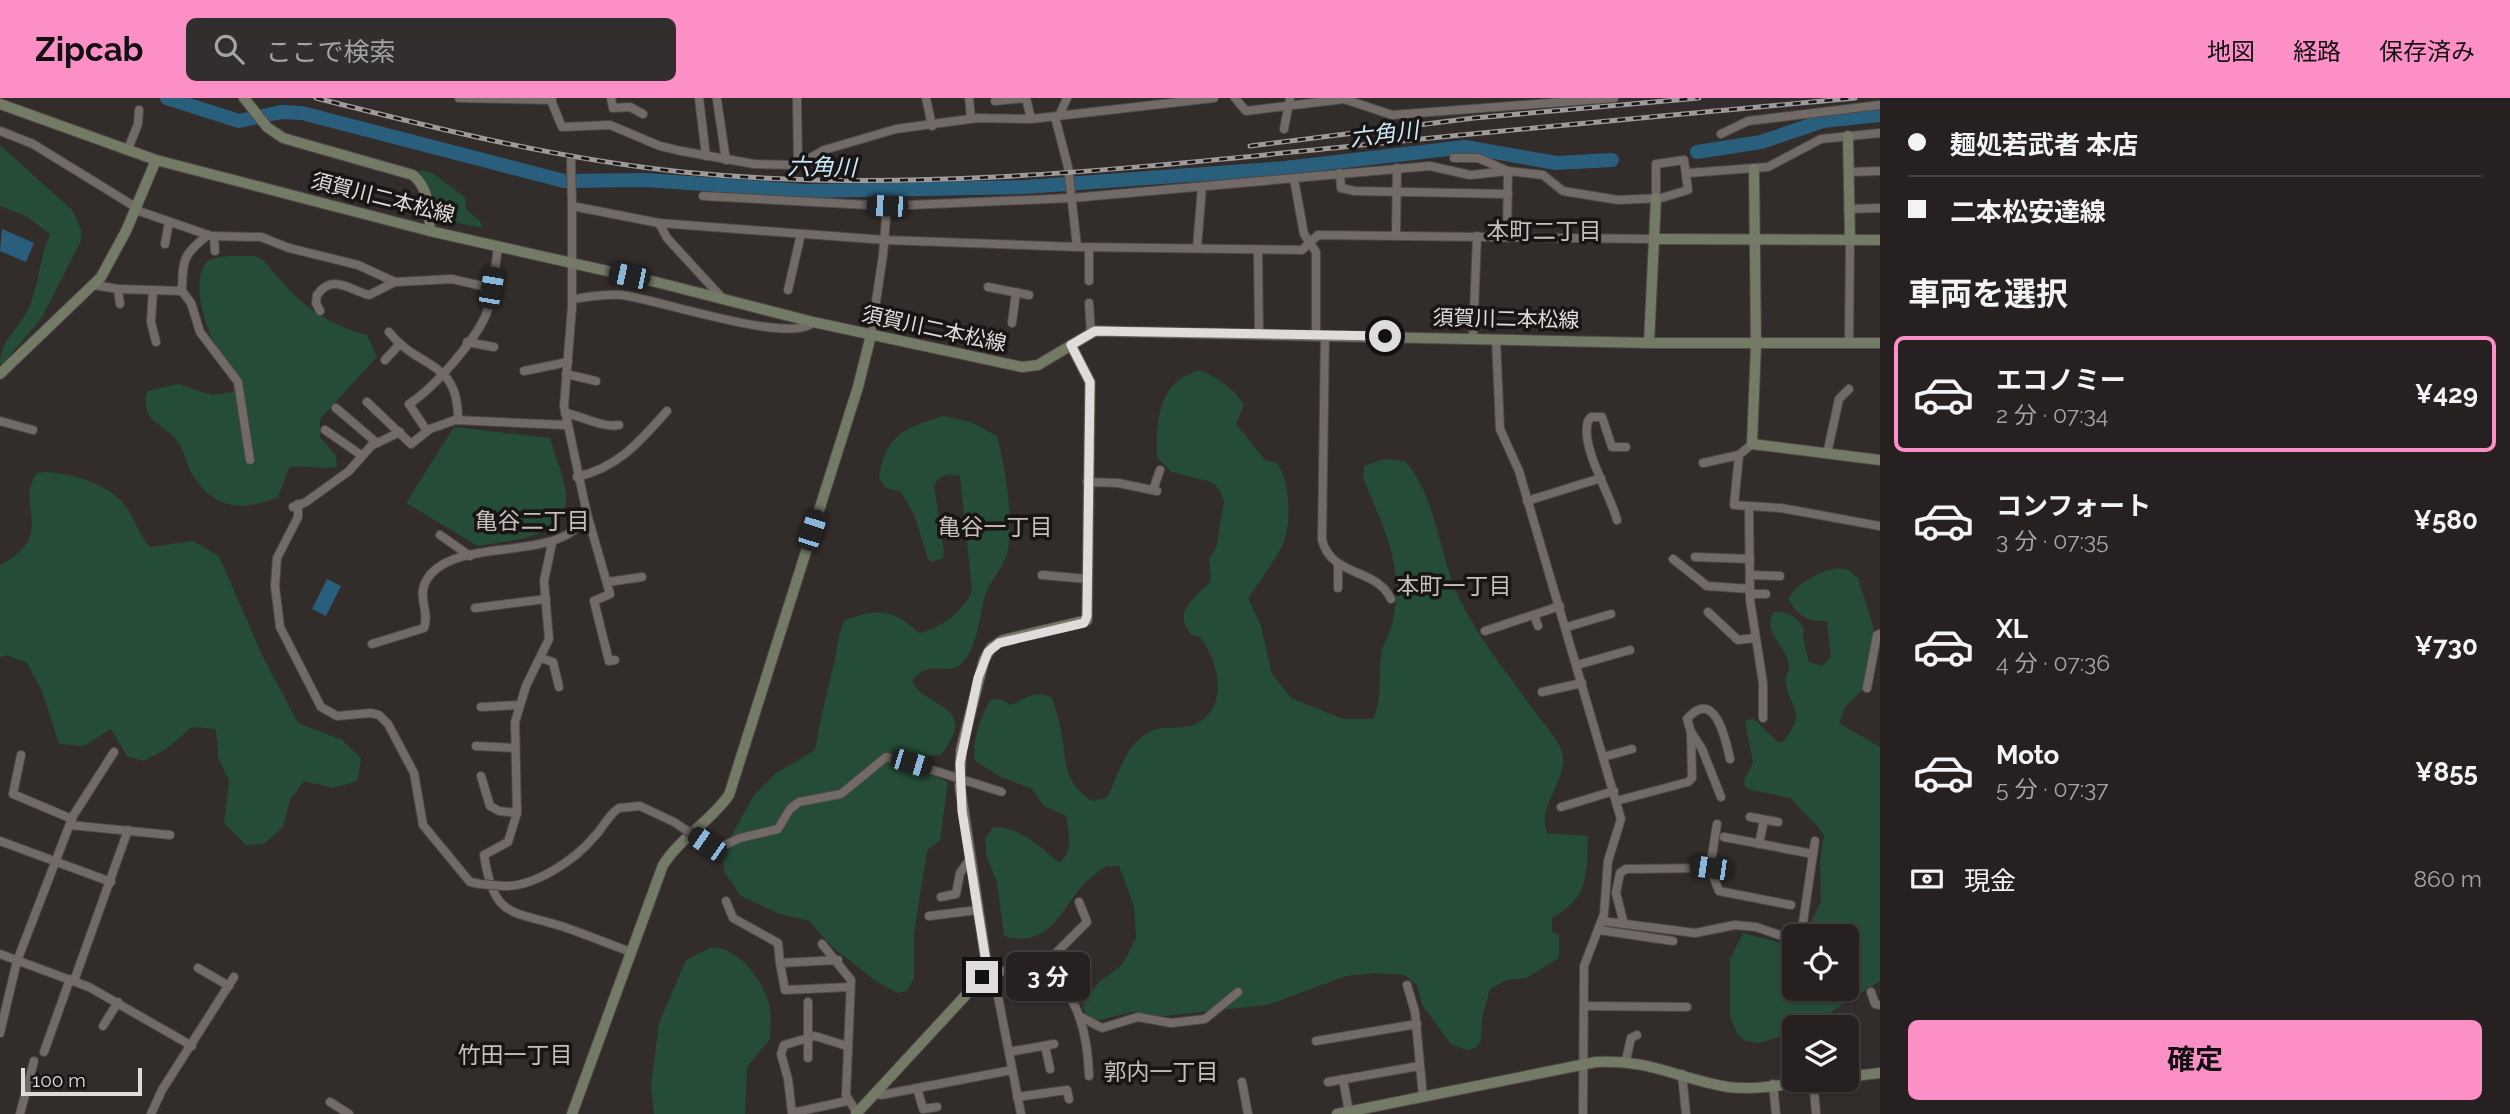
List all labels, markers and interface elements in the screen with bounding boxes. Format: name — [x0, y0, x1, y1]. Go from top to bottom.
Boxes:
search box — [186, 18, 676, 81]
text: Zipcab — [35, 30, 144, 69]
icon: search — [210, 30, 248, 68]
text: ここで検索 — [266, 37, 396, 67]
text: 地図 — [2207, 37, 2255, 66]
text: 経路 — [2293, 37, 2341, 66]
text: 保存済み — [2379, 37, 2475, 66]
water label: 六角川 — [1348, 116, 1423, 151]
text: 麺処若武者 本店 — [1950, 130, 2138, 160]
water label: 六角川 — [787, 152, 860, 181]
street label: 須賀川二本松線 — [309, 168, 457, 227]
car — [866, 195, 909, 217]
text: 二本松安達線 — [1950, 197, 2106, 227]
district label: 本町二丁目 — [1487, 217, 1602, 244]
car — [607, 261, 652, 291]
car — [478, 265, 505, 311]
text: 車両を選択 — [1908, 275, 2068, 312]
street label: 須賀川二本松線 — [860, 301, 1009, 356]
street label: 須賀川二本松線 — [1432, 305, 1580, 332]
route start — [1369, 320, 1401, 352]
icon: car — [1912, 363, 1975, 426]
text: エコノミー — [1996, 365, 2126, 395]
text: ¥429 — [2415, 379, 2478, 409]
text: 2 分 · 07:34 — [1996, 401, 2108, 428]
icon: car — [1912, 489, 1975, 552]
text: コンフォート — [1996, 491, 2151, 521]
text: ¥580 — [2413, 505, 2478, 535]
district label: 亀谷二丁目 — [475, 507, 590, 534]
car — [796, 507, 829, 553]
district label: 亀谷一丁目 — [938, 513, 1053, 540]
text: 3 分 · 07:35 — [1996, 527, 2109, 554]
district label: 本町一丁目 — [1397, 572, 1512, 599]
text: XL — [1996, 614, 2028, 644]
icon: car — [1912, 615, 1975, 678]
text: ¥730 — [2414, 631, 2478, 661]
text: 4 分 · 07:36 — [1996, 649, 2110, 676]
text: Moto — [1996, 740, 2059, 770]
icon: car — [1912, 741, 1975, 804]
car — [888, 747, 935, 779]
text: ¥855 — [2415, 757, 2478, 787]
text: 5 分 · 07:37 — [1996, 775, 2108, 802]
car — [684, 823, 731, 865]
car — [1688, 855, 1733, 881]
icon: cash — [1908, 860, 1946, 898]
text: 860 m — [2413, 865, 2482, 892]
text: 現金 — [1964, 866, 2016, 896]
map controls — [1782, 924, 1859, 1092]
button: locate — [1782, 924, 1859, 1001]
callout: 3 分 — [1006, 952, 1090, 1001]
route end — [966, 961, 998, 993]
text: 3 分 — [1027, 963, 1069, 990]
button: layers — [1782, 1015, 1859, 1092]
button: 確定 — [1908, 1020, 2482, 1100]
district label: 竹田一丁目 — [458, 1041, 573, 1068]
district label: 郭内一丁目 — [1104, 1058, 1219, 1085]
scale bar — [21, 1065, 142, 1097]
text: 100 m — [32, 1069, 86, 1091]

